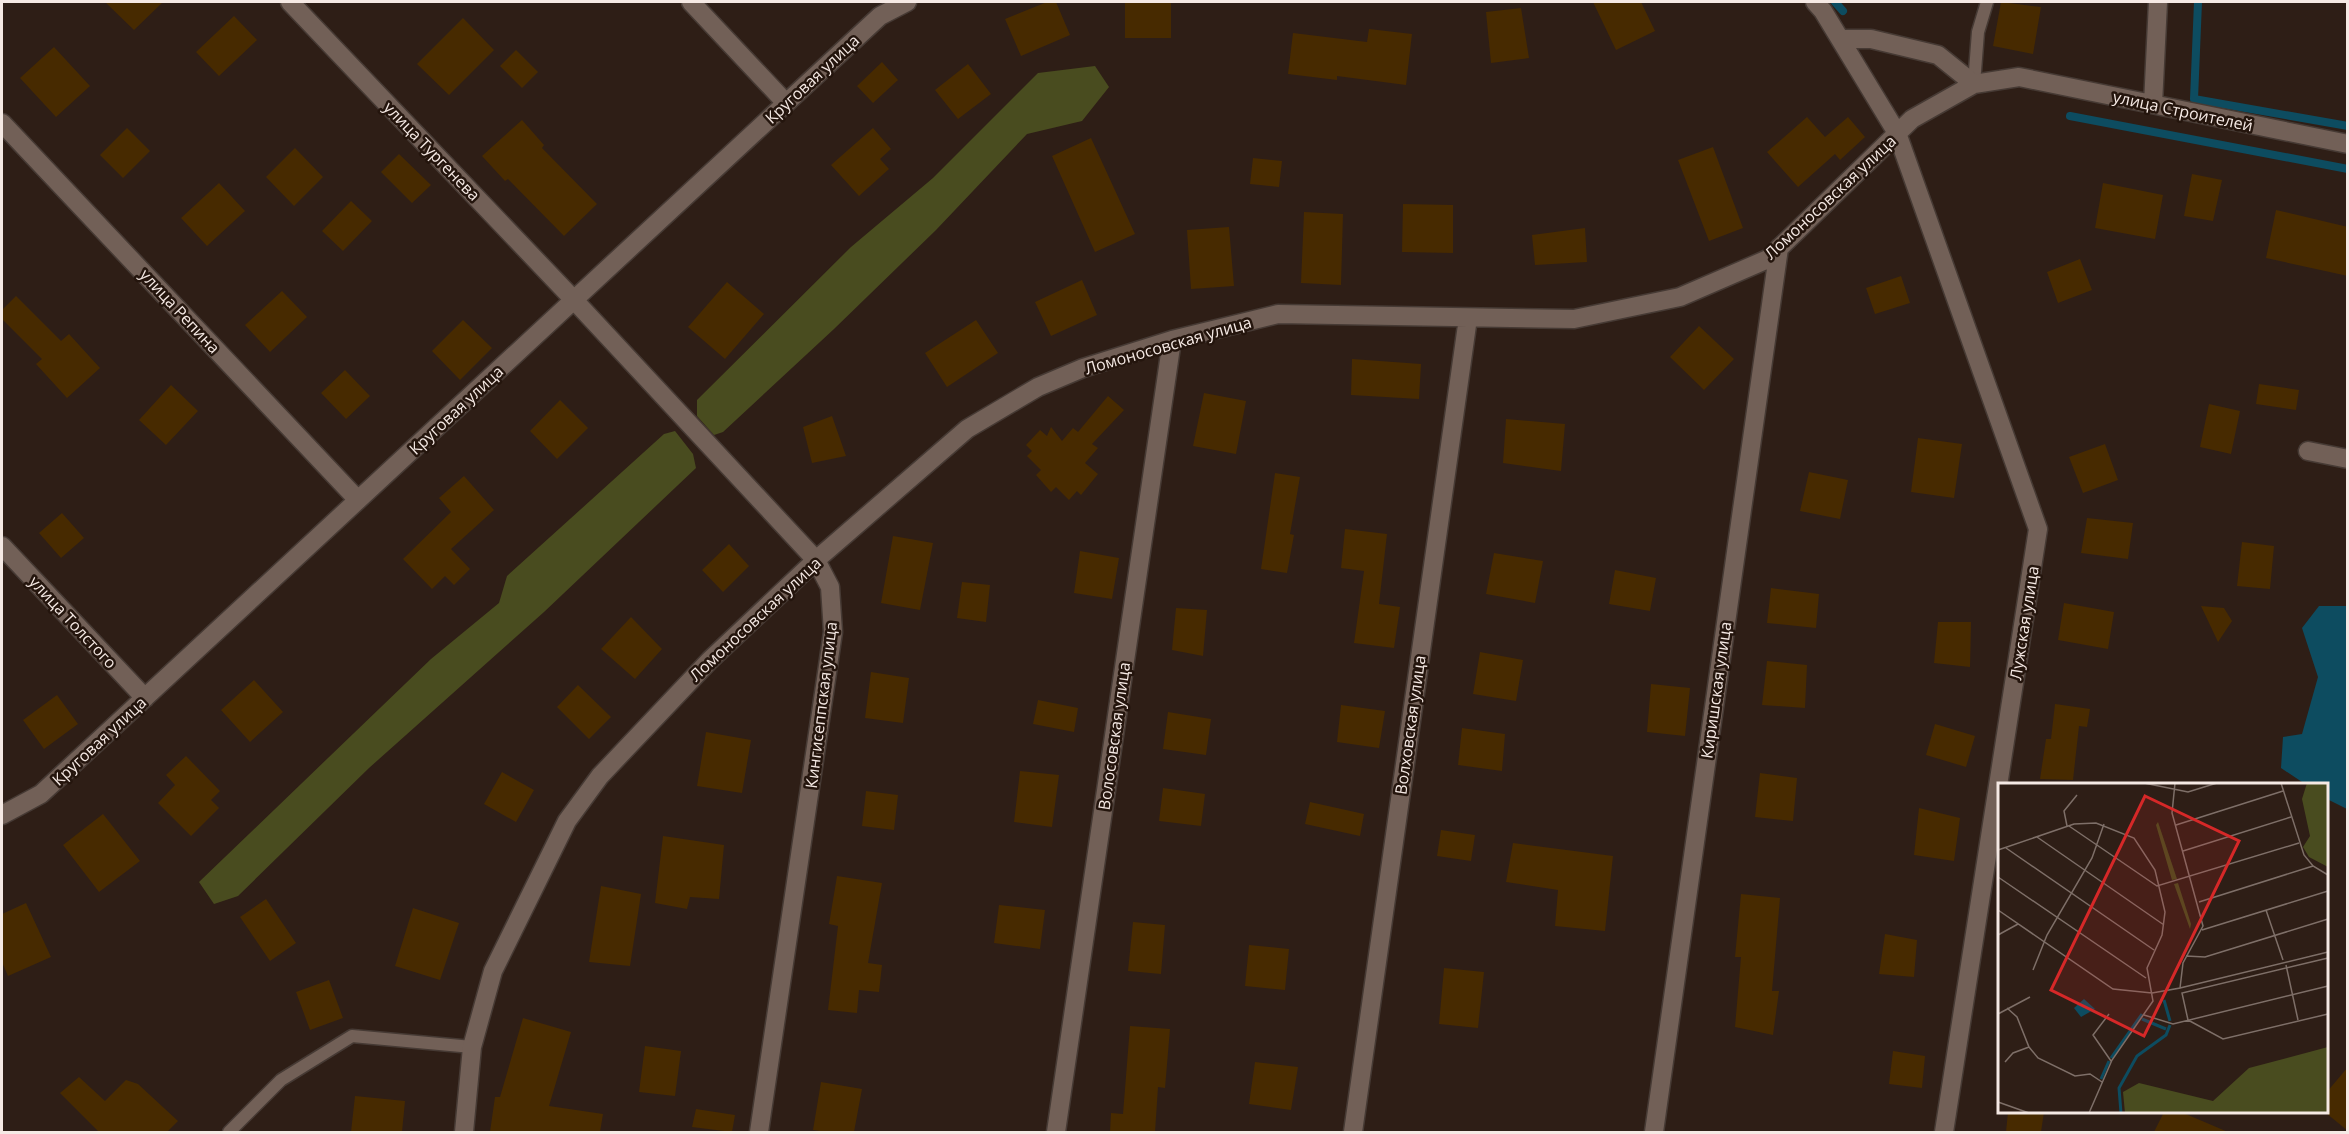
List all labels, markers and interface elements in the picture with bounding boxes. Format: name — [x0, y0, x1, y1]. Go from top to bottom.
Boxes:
street label: Круговая улица — [760, 30, 864, 128]
street label: улица Строителей — [2111, 85, 2255, 137]
street label: улица Тургенева — [379, 97, 485, 205]
street label: Ломоносовская улица — [1759, 130, 1901, 264]
street label: улица Репина — [135, 264, 225, 358]
street label: Ломоносовская улица — [1082, 311, 1254, 379]
street label: Круговая улица — [404, 361, 508, 459]
street label: Ломоносовская улица — [684, 552, 826, 686]
street label: Лужская улица — [2004, 564, 2044, 682]
street label: улица Толстого — [24, 571, 122, 673]
street label: Кингисеппская улица — [800, 620, 842, 790]
street label: Киришская улица — [1695, 620, 1737, 760]
street label: Волховская улица — [1389, 654, 1431, 796]
street label: Волосовская улица — [1093, 661, 1135, 811]
street label: Круговая улица — [47, 692, 151, 790]
inset map — [1998, 783, 2328, 1113]

